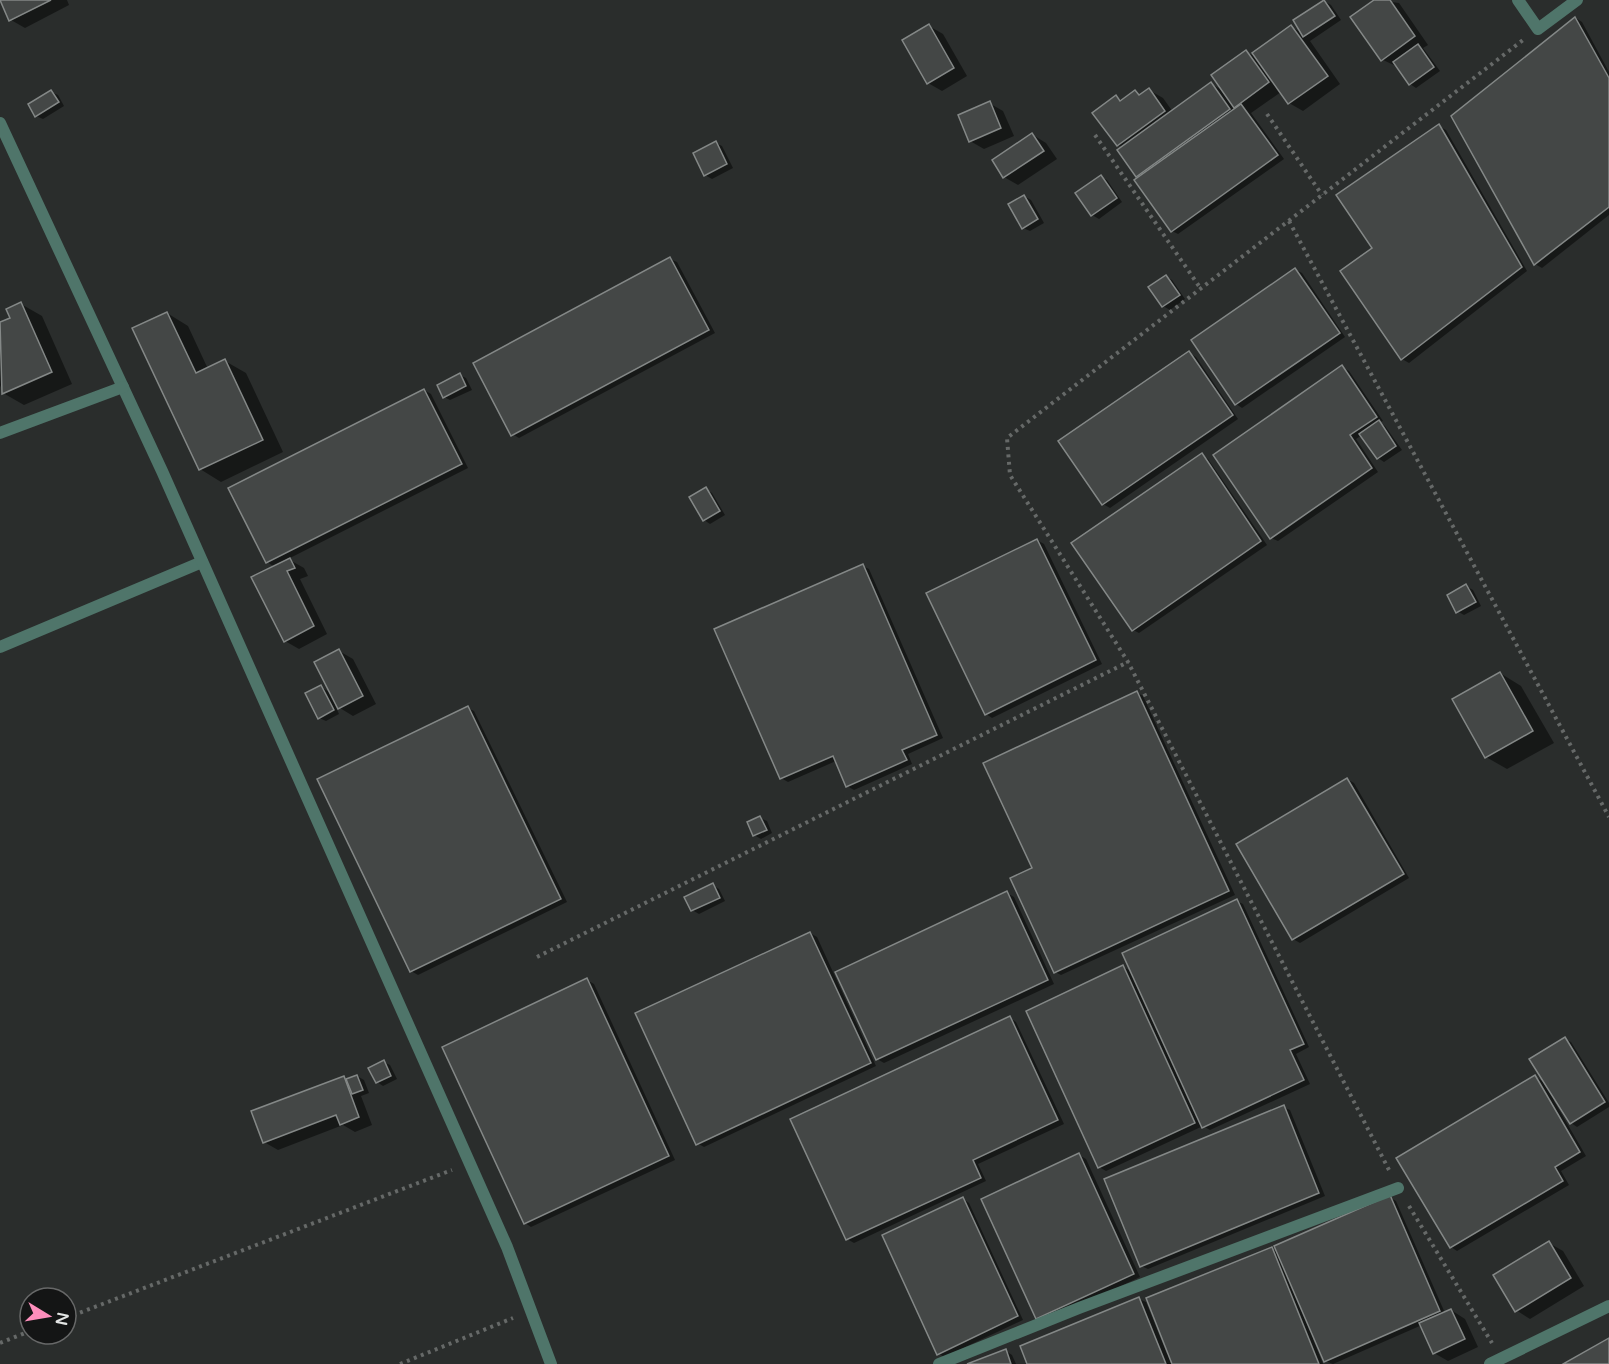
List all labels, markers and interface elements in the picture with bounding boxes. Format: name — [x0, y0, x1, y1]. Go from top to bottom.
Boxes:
north arrow — [18, 1286, 78, 1346]
text: N — [51, 1310, 73, 1327]

